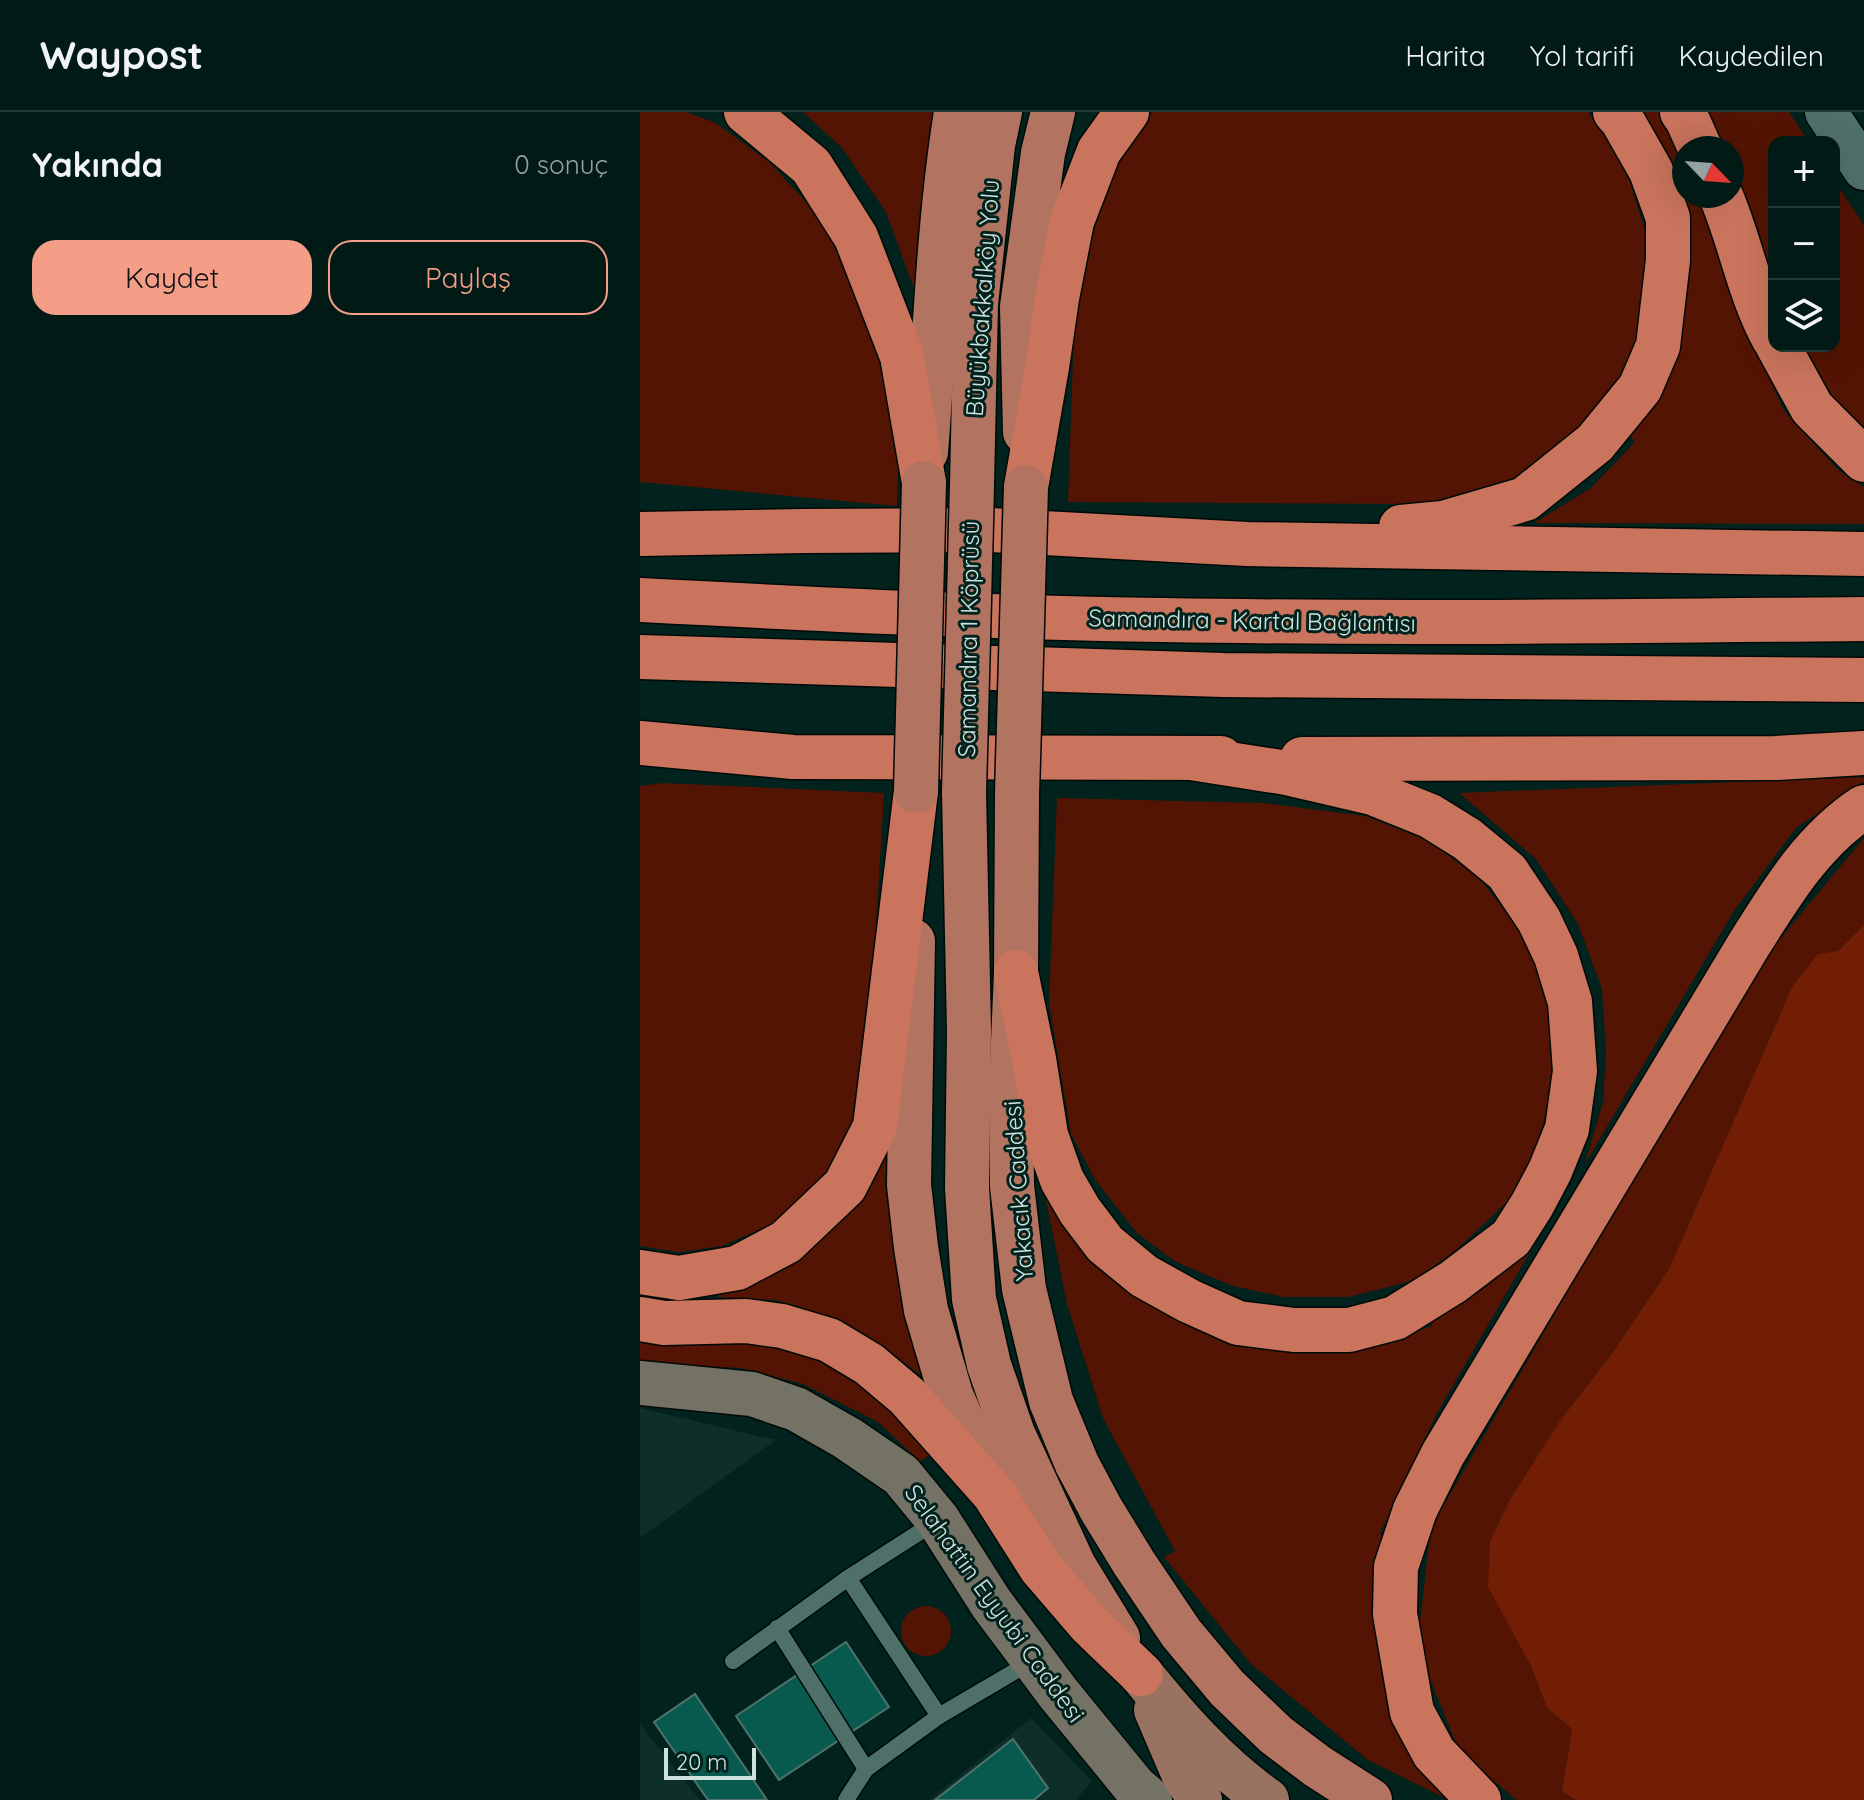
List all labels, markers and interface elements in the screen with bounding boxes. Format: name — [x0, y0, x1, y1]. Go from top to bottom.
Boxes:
text: Waypost — [40, 31, 203, 79]
text: Harita — [1405, 38, 1486, 73]
text: Yol tarifi — [1530, 38, 1634, 73]
text: Kaydedilen — [1678, 38, 1824, 73]
north arrow — [1672, 136, 1744, 208]
map controls — [1768, 136, 1840, 352]
button: + — [1768, 136, 1840, 208]
text: Yakında — [32, 143, 163, 186]
text: 0 sonuç — [514, 148, 608, 181]
street label: Büyükbakkalköy Yolu — [959, 179, 1005, 417]
button: − — [1768, 208, 1840, 280]
button: Kaydet — [32, 240, 312, 315]
button: Paylaş — [328, 240, 608, 315]
button: layers — [1768, 280, 1840, 352]
street label: Samandıra 1 Köprüsü — [951, 520, 985, 758]
street label: Samandıra - Kartal Bağlantısı — [1088, 602, 1416, 638]
street label: Yakacık Caddesi — [997, 1100, 1039, 1282]
street label: Selahattin Eyyubi Caddesi — [899, 1478, 1091, 1728]
scale bar — [664, 1744, 756, 1780]
text: 20 m — [676, 1748, 727, 1776]

